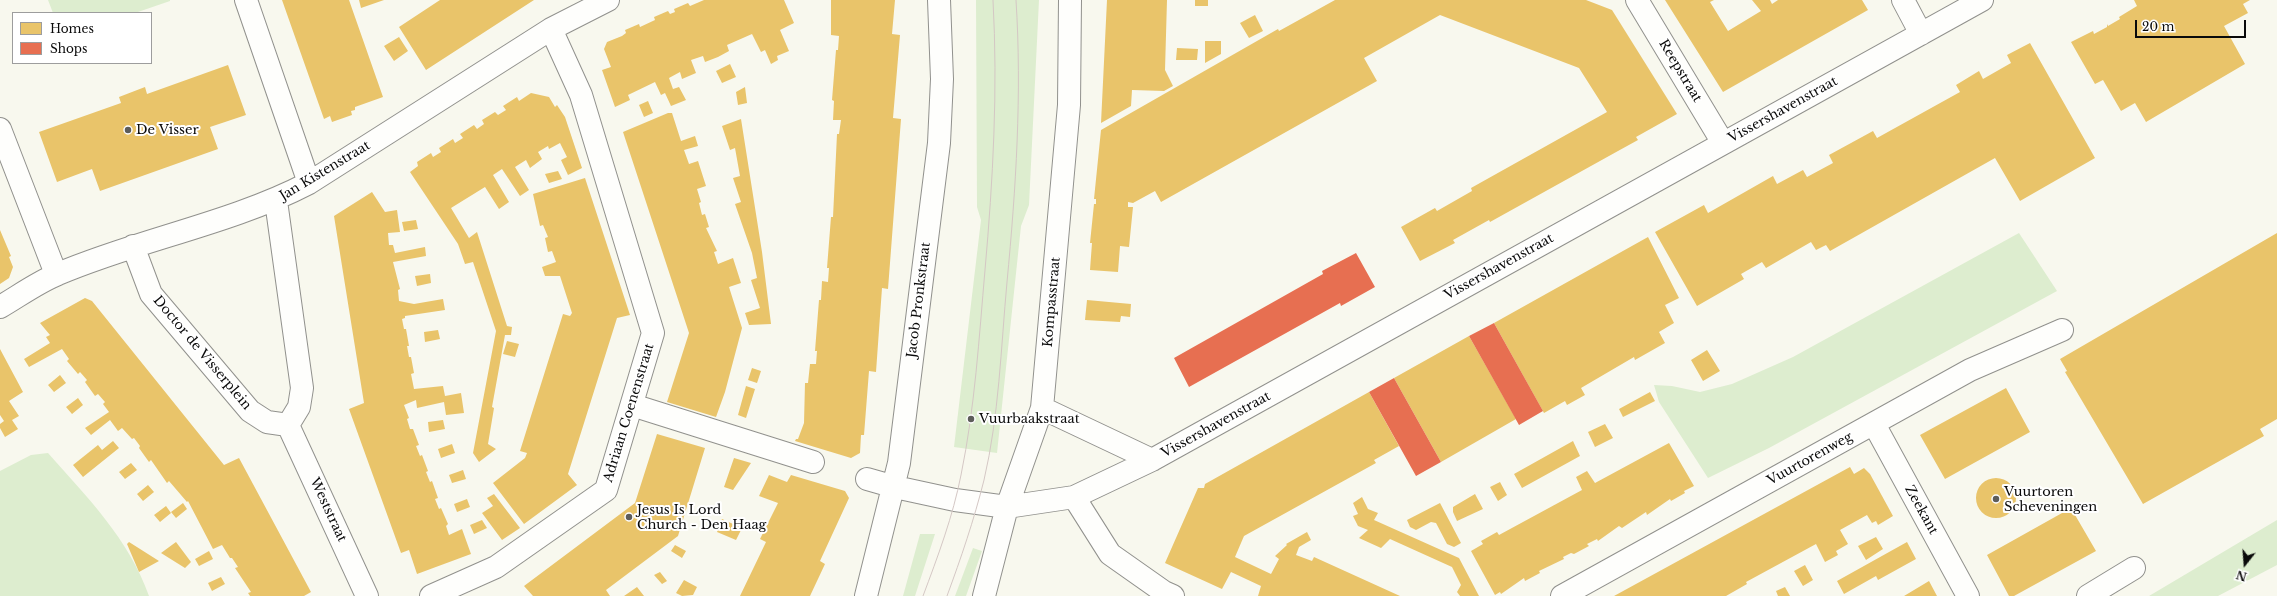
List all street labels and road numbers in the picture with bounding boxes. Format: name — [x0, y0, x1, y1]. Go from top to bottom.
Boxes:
street label: Reepstraat — [1655, 37, 1705, 105]
street label: Vissershavenstraat — [1726, 74, 1840, 146]
street label: Jan Kistenstraat — [277, 138, 373, 204]
street label: Vissershavenstraat — [1442, 231, 1556, 303]
street label: Jacob Pronkstraat — [904, 241, 934, 359]
street label: Kompasstraat — [1040, 256, 1064, 348]
street label: Doctor de Visserplein — [150, 293, 254, 413]
street label: Adriaan Coenenstraat — [600, 342, 658, 484]
street label: Vissershavenstraat — [1159, 389, 1273, 461]
street label: Vuurtorenweg — [1765, 429, 1855, 489]
street label: Weststraat — [306, 475, 350, 545]
street label: Zeekant — [1901, 483, 1941, 537]

